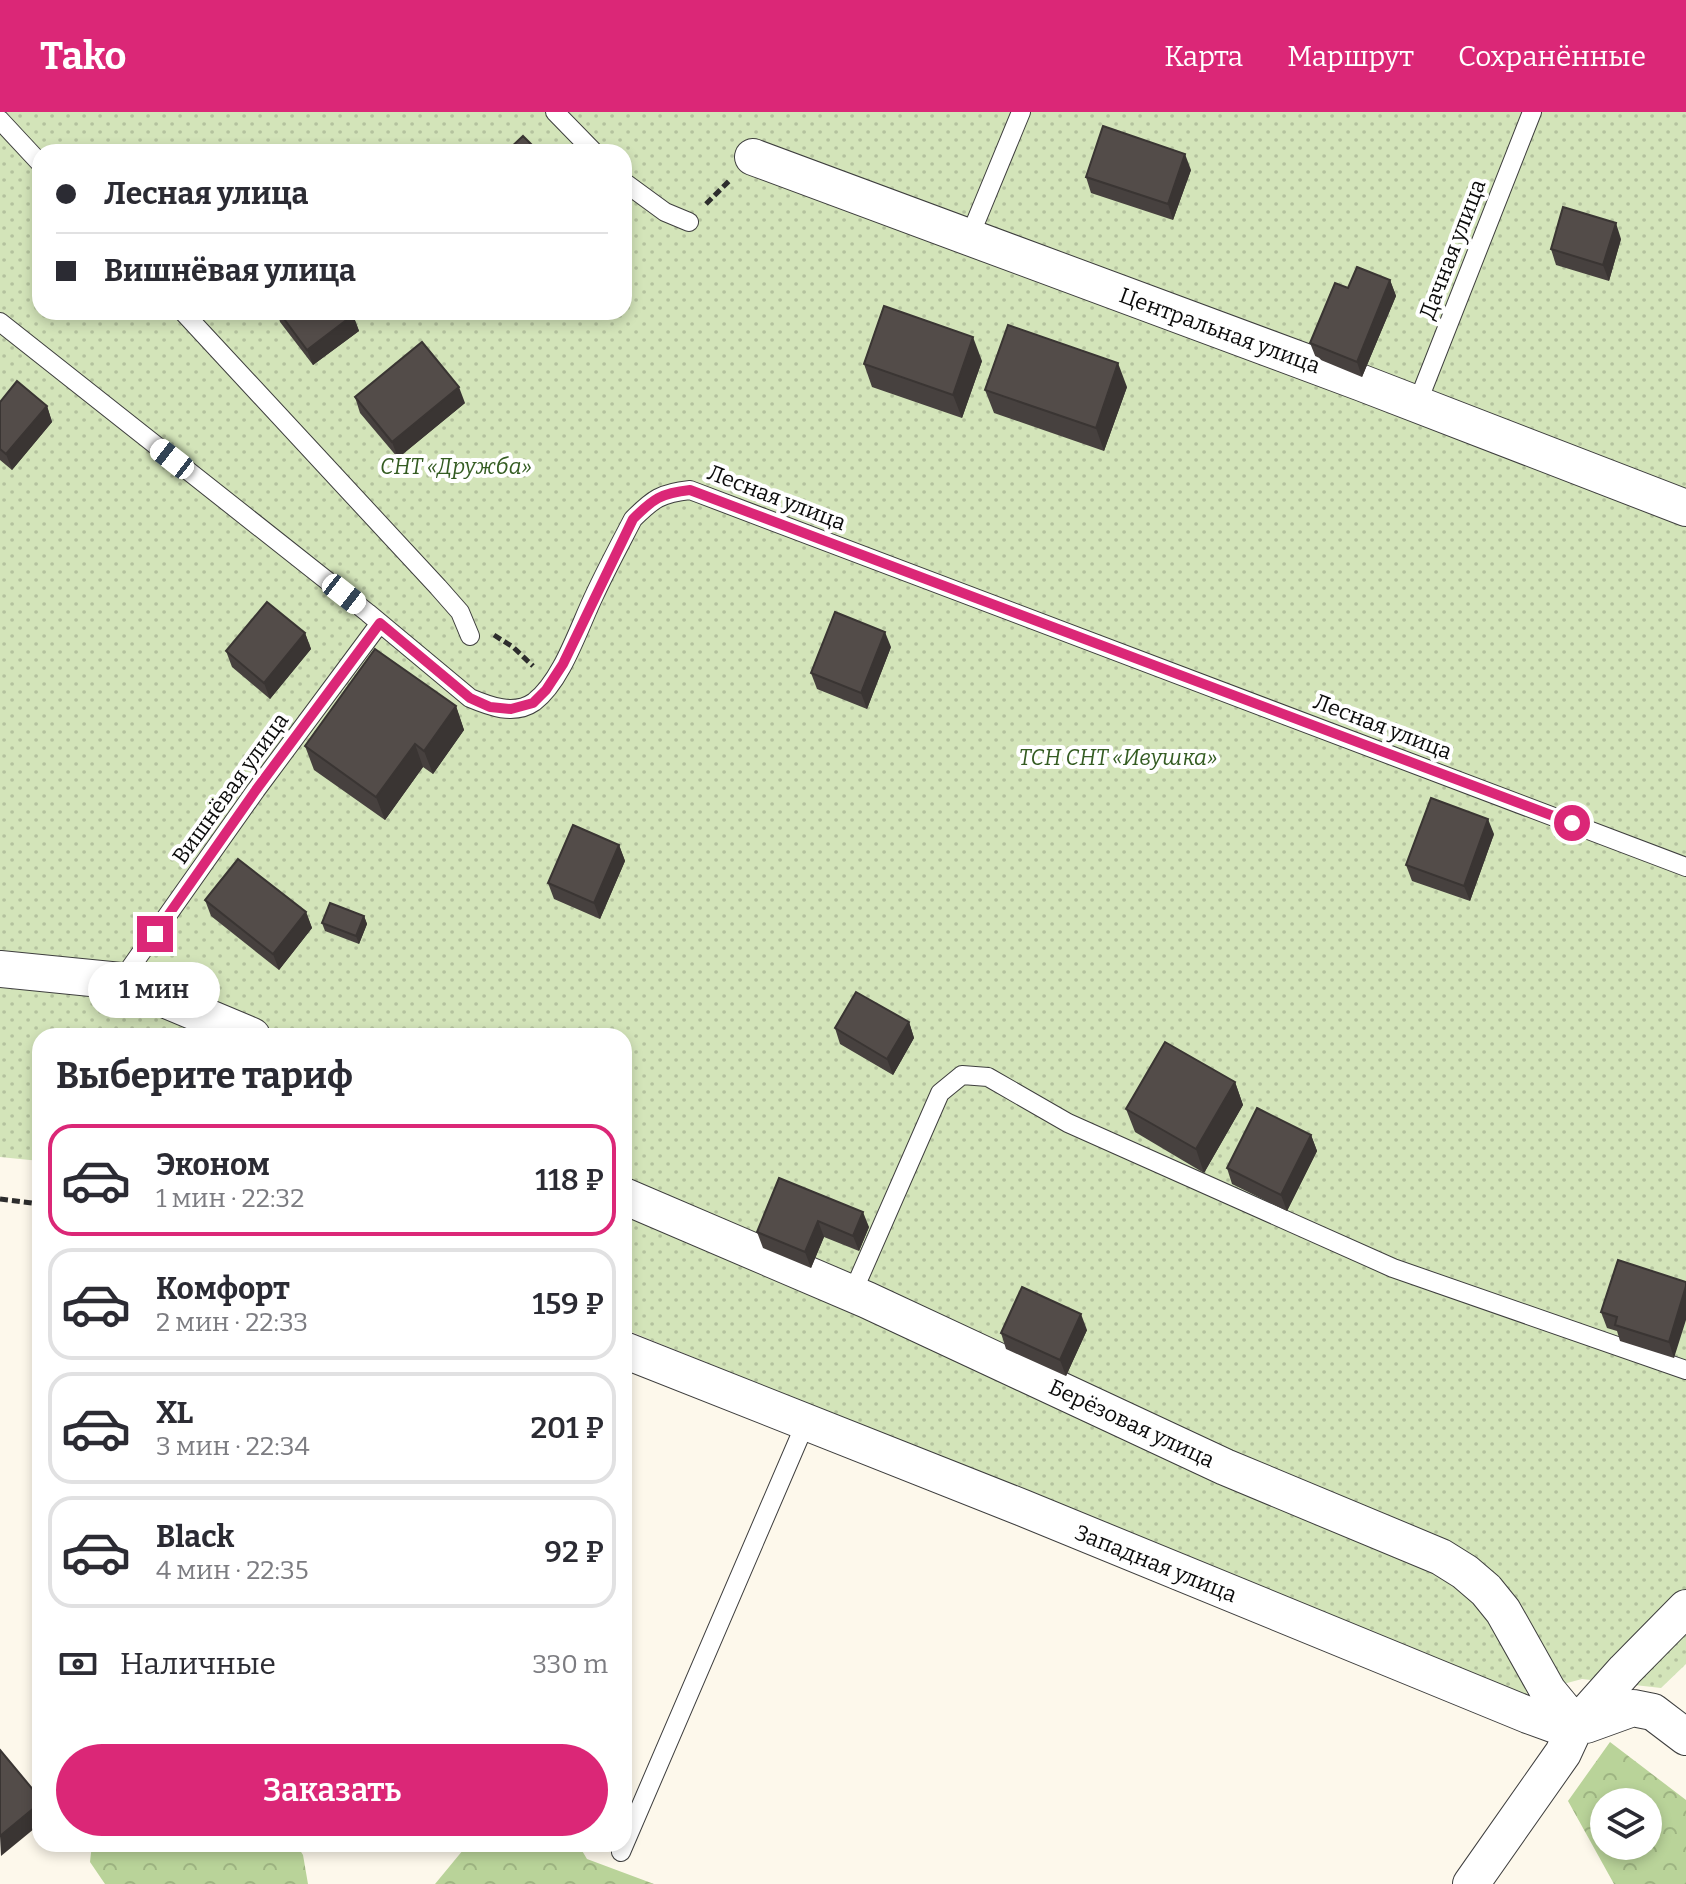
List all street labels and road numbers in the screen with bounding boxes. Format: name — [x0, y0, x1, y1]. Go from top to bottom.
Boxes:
street label: Дачная улица — [1413, 176, 1491, 323]
street label: Центральная улица — [1116, 282, 1324, 379]
street label: Лесная улица — [704, 459, 850, 536]
street label: Лесная улица — [1310, 688, 1456, 765]
street label: Вишнёвая улица — [167, 707, 294, 869]
street label: Берёзовая улица — [1045, 1373, 1219, 1474]
street label: Западная улица — [1071, 1519, 1241, 1608]

